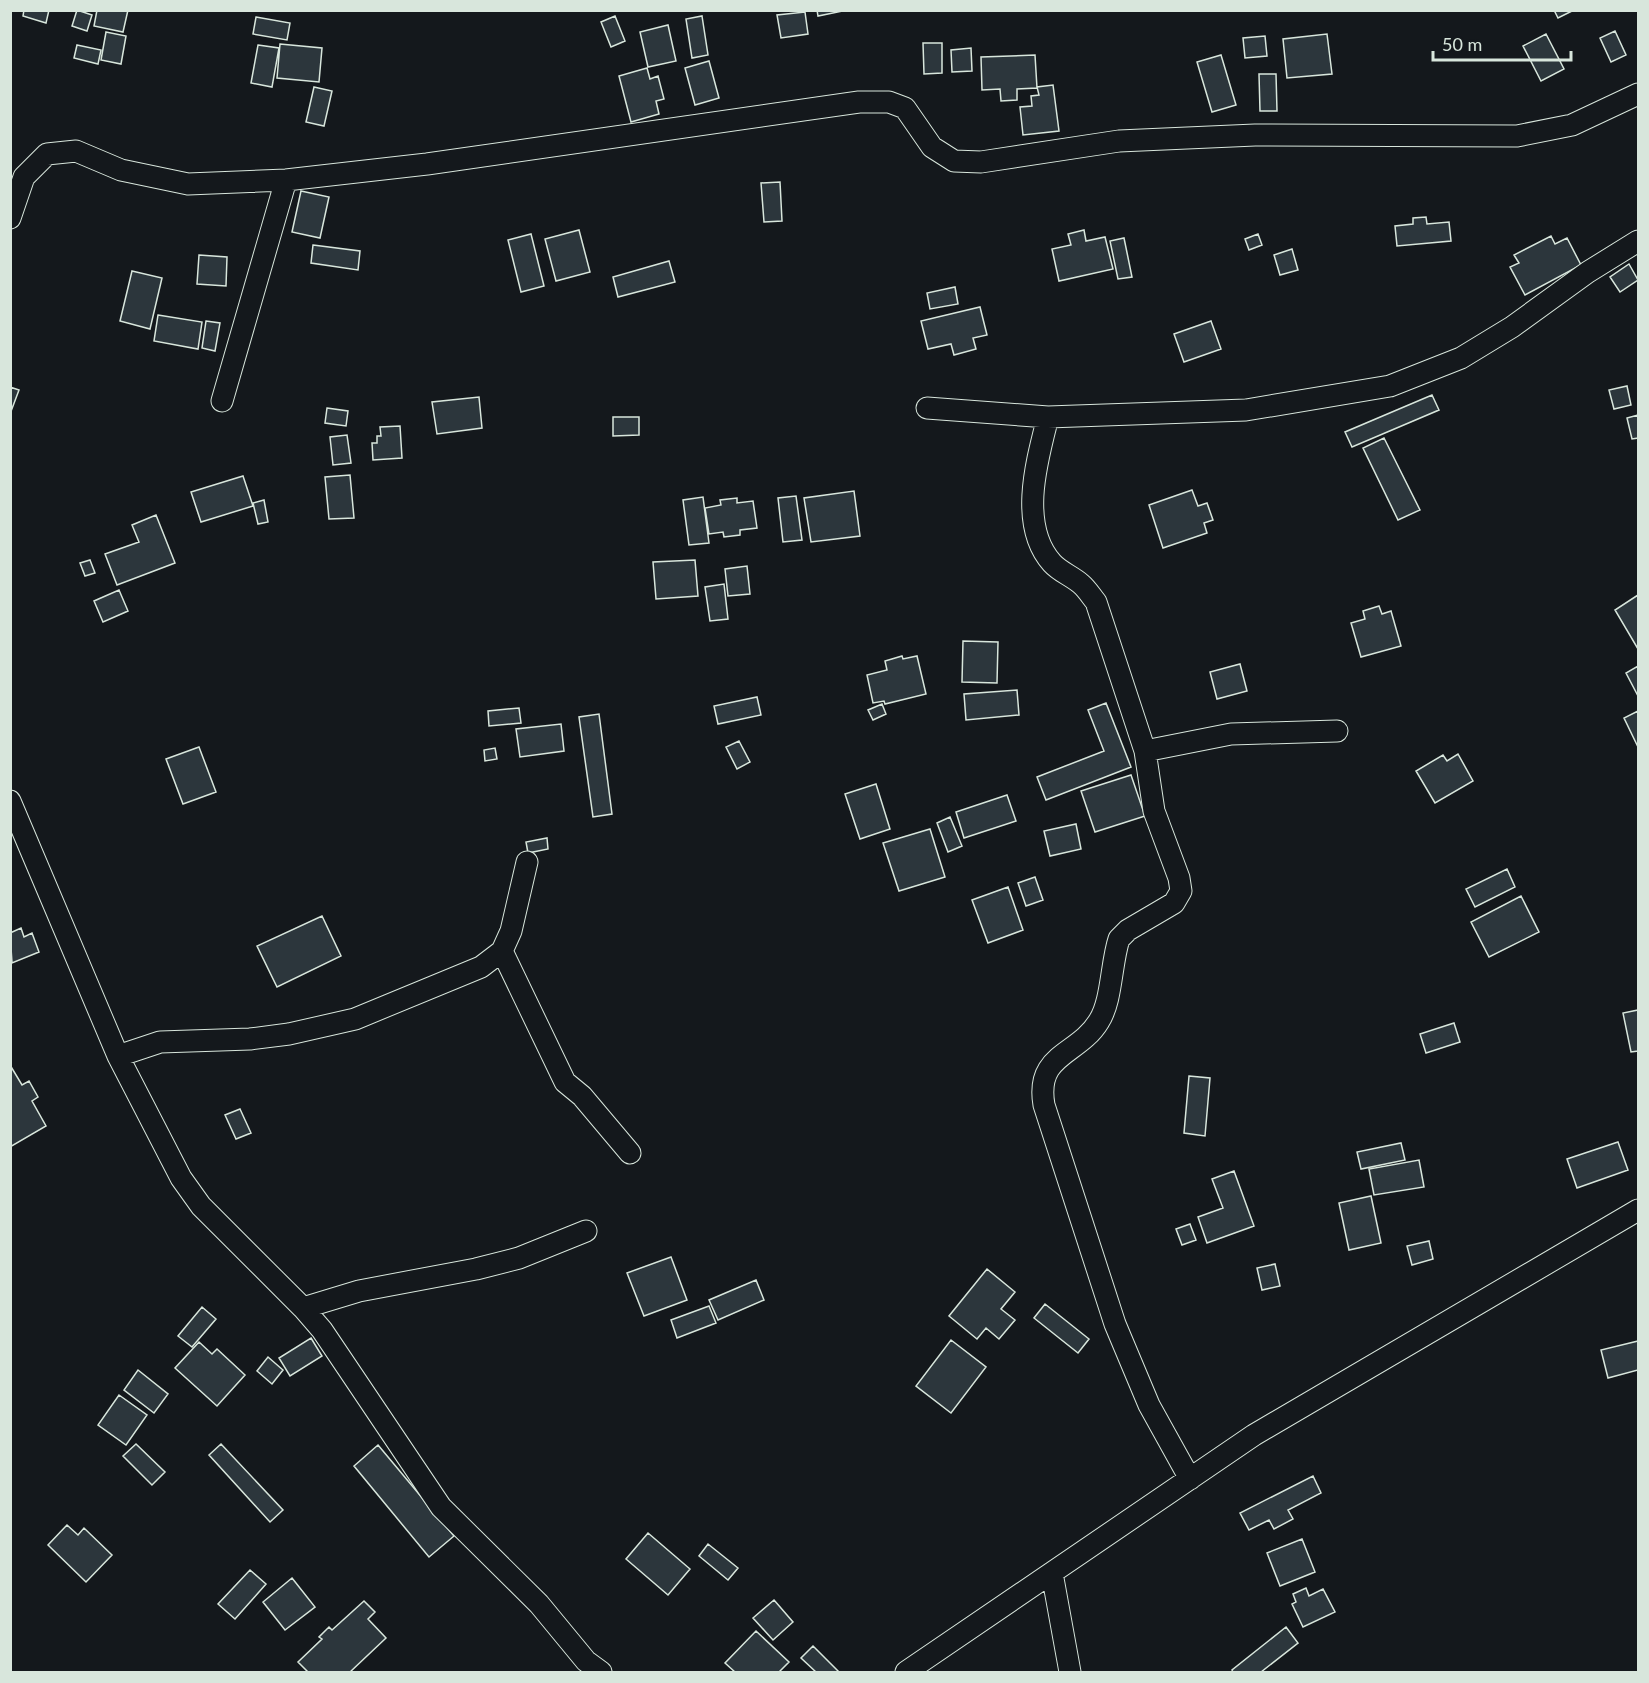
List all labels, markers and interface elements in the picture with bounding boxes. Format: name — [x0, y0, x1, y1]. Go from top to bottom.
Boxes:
scale bar — [1433, 24, 1571, 62]
text: 50 m — [1442, 33, 1482, 55]

